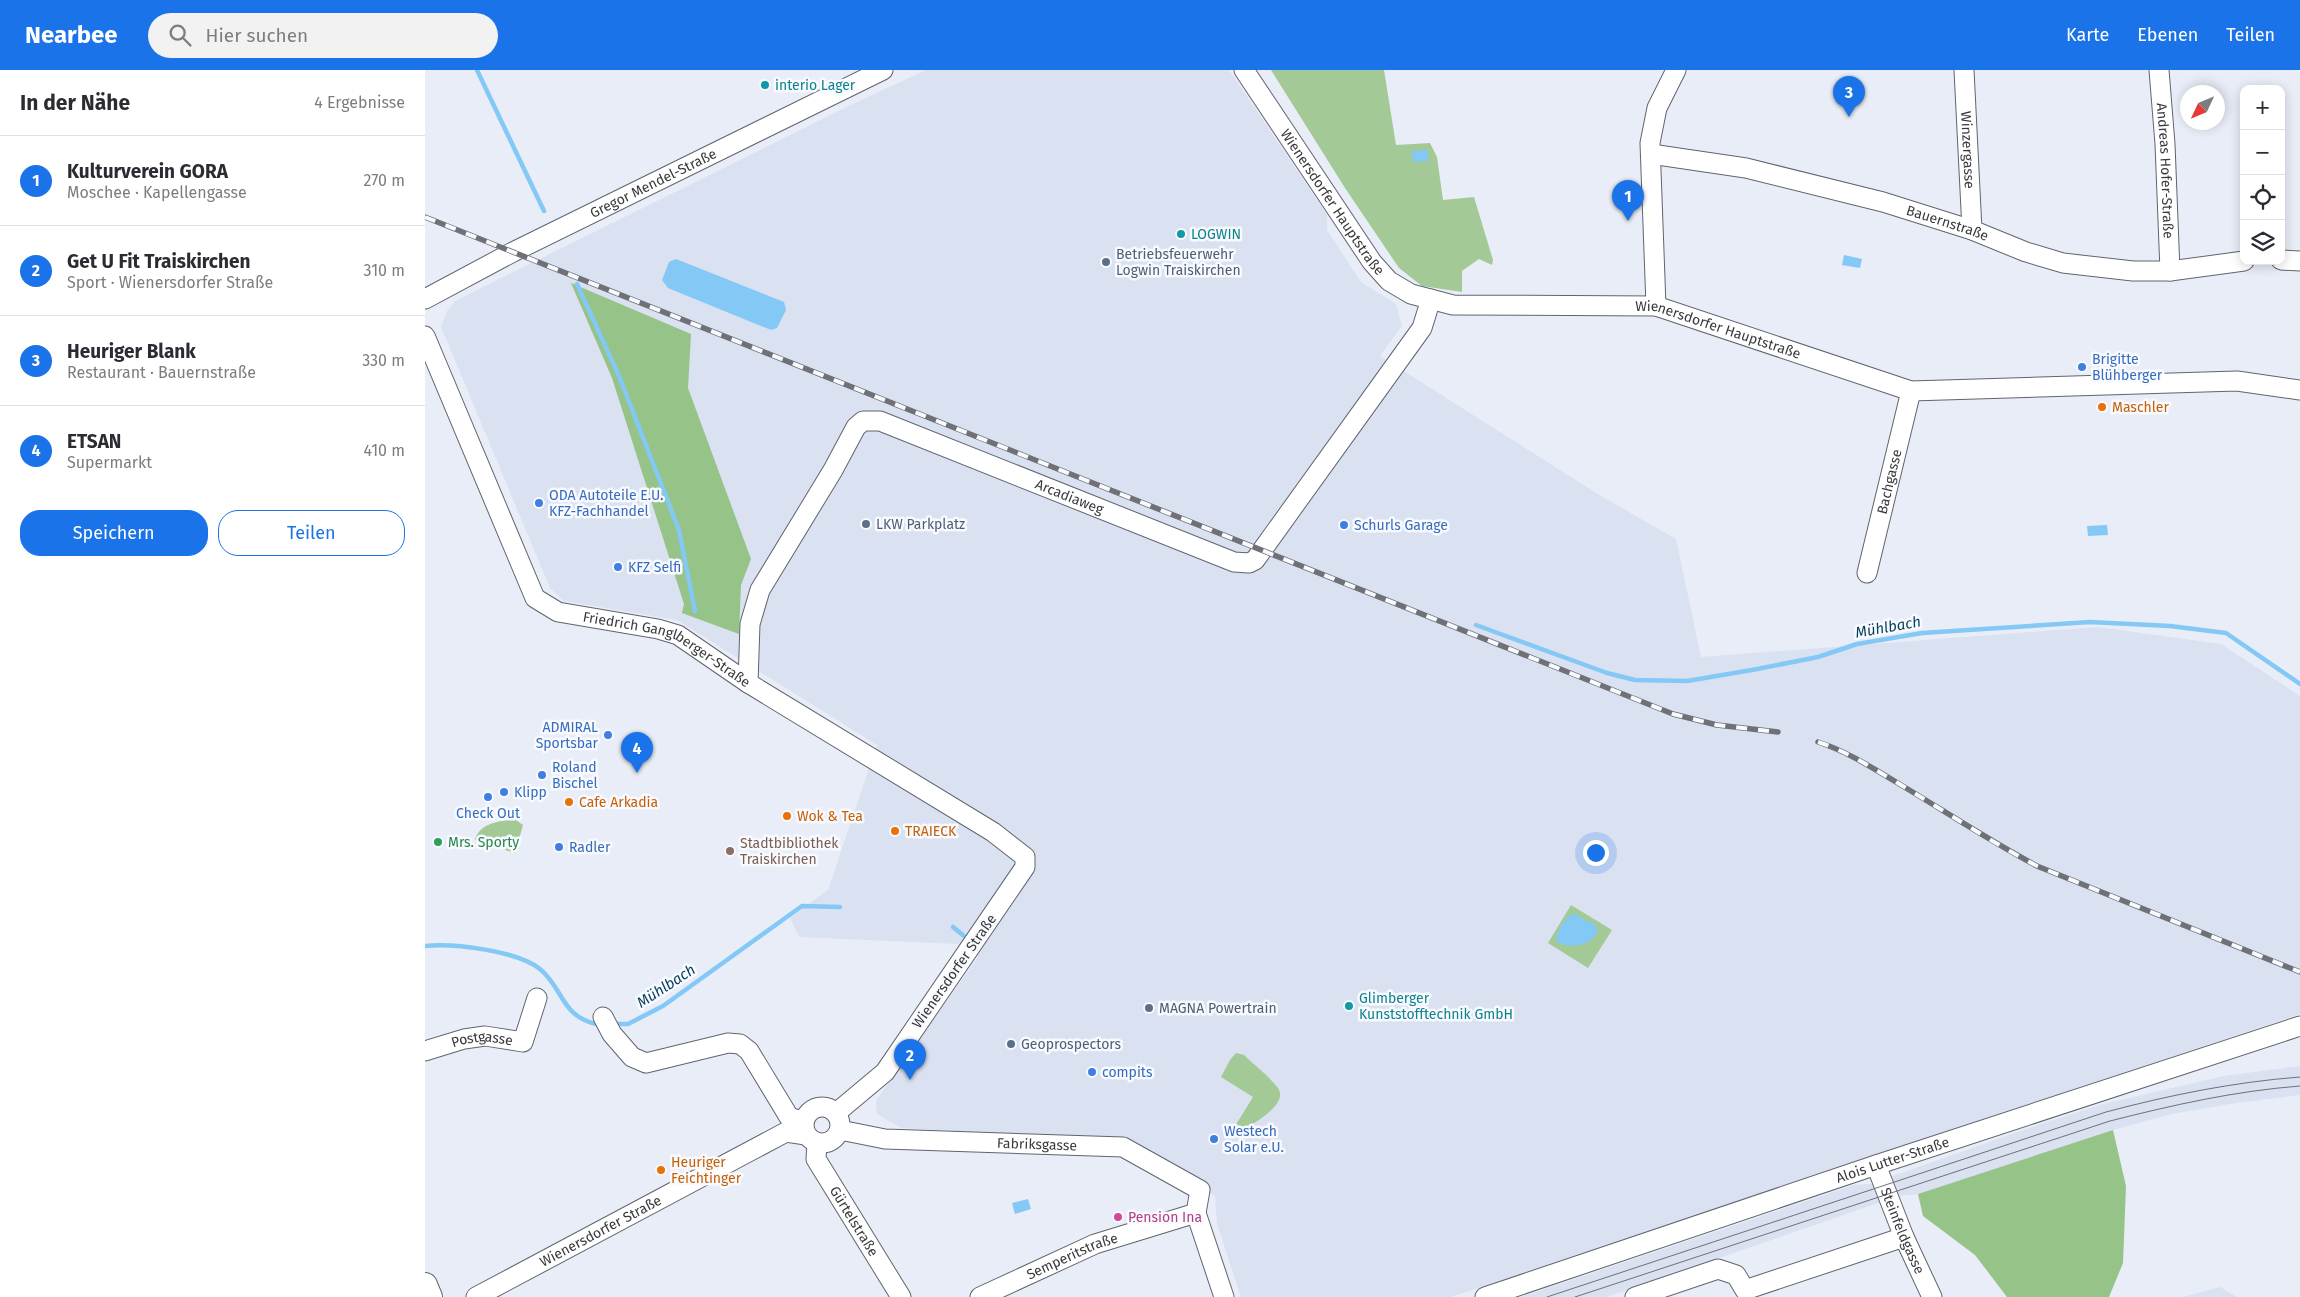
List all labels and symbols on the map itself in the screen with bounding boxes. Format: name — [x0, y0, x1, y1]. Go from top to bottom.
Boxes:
pin: 3 — [1833, 76, 1865, 117]
place label: interio Lager — [775, 77, 856, 94]
marker: interio Lager — [759, 79, 771, 91]
north arrow — [2180, 85, 2225, 130]
street label: Andreas Hofer-Straße — [2153, 102, 2177, 239]
street label: Winzergasse — [1957, 111, 1978, 189]
street label: Wienersdorfer Hauptstraße — [1277, 126, 1388, 279]
street label: Gregor Mendel-Straße — [587, 145, 719, 222]
pin: 1 — [1612, 180, 1644, 221]
street label: Bauernstraße — [1904, 202, 1991, 245]
place label: LOGWIN — [1191, 226, 1241, 243]
marker: LOGWIN — [1175, 228, 1187, 240]
place label: Betriebsfeuerwehr Logwin Traiskirchen — [1116, 246, 1241, 279]
marker: Betriebsfeuerwehr Logwin Traiskirchen — [1100, 256, 1112, 268]
street label: Wienersdorfer Hauptstraße — [1635, 298, 1803, 363]
place label: Brigitte Blühberger — [2092, 351, 2163, 384]
marker: Brigitte Blühberger — [2076, 361, 2088, 373]
place label: Maschler — [2112, 399, 2169, 416]
marker: Maschler — [2096, 401, 2108, 413]
street label: Bachgasse — [1874, 448, 1906, 516]
street label: Arcadiaweg — [1033, 476, 1107, 518]
place label: ODA Autoteile E.U. KFZ-Fachhandel — [549, 487, 663, 520]
marker: ODA Autoteile E.U. KFZ-Fachhandel — [533, 497, 545, 509]
place label: LKW Parkplatz — [876, 516, 965, 533]
place label: Schurls Garage — [1354, 517, 1448, 534]
marker: LKW Parkplatz — [860, 518, 872, 530]
marker: Schurls Garage — [1338, 519, 1350, 531]
place label: KFZ Selfi — [628, 559, 681, 576]
marker: KFZ Selfi — [612, 561, 624, 573]
street label: Friedrich Ganglberger-Straße — [582, 608, 754, 691]
water label: Mühlbach — [1854, 612, 1922, 642]
place label: ADMIRAL Sportsbar — [536, 719, 599, 752]
marker: ADMIRAL Sportsbar — [602, 729, 614, 741]
pin: 4 — [621, 732, 653, 773]
place label: Roland Bischel — [552, 759, 598, 792]
marker: Roland Bischel — [536, 769, 548, 781]
place label: Klipp — [514, 784, 547, 801]
marker: Klipp — [498, 786, 510, 798]
marker: Check Out — [482, 791, 494, 803]
place label: Cafe Arkadia — [579, 794, 658, 811]
marker: Cafe Arkadia — [563, 796, 575, 808]
place label: Check Out — [456, 805, 521, 822]
place label: Wok & Tea — [797, 808, 863, 825]
marker: Wok & Tea — [781, 810, 793, 822]
place label: TRAIECK — [905, 823, 957, 840]
marker: TRAIECK — [889, 825, 901, 837]
place label: Mrs. Sporty — [448, 834, 519, 851]
place label: Stadtbibliothek Traiskirchen — [740, 835, 839, 868]
marker: Mrs. Sporty — [432, 836, 444, 848]
place label: Radler — [569, 839, 611, 856]
your location — [1583, 840, 1609, 866]
marker: Radler — [553, 841, 565, 853]
marker: Stadtbibliothek Traiskirchen — [724, 845, 736, 857]
street label: Wienersdorfer Straße — [909, 911, 1000, 1031]
water label: Mühlbach — [633, 960, 699, 1012]
place label: Glimberger Kunststofftechnik GmbH — [1359, 990, 1513, 1023]
place label: MAGNA Powertrain — [1159, 1000, 1277, 1017]
marker: Glimberger Kunststofftechnik GmbH — [1343, 1000, 1355, 1012]
marker: MAGNA Powertrain — [1143, 1002, 1155, 1014]
street label: Postgasse — [449, 1028, 514, 1051]
place label: Geoprospectors — [1021, 1036, 1122, 1053]
marker: Geoprospectors — [1005, 1038, 1017, 1050]
pin: 2 — [894, 1039, 926, 1080]
place label: compits — [1102, 1064, 1153, 1081]
marker: compits — [1086, 1066, 1098, 1078]
place label: Westech Solar e.U. — [1224, 1123, 1284, 1156]
marker: Westech Solar e.U. — [1208, 1133, 1220, 1145]
street label: Alois Lutter-Straße — [1834, 1134, 1951, 1187]
street label: Fabriksgasse — [997, 1135, 1077, 1154]
place label: Heuriger Feichtinger — [671, 1154, 742, 1187]
marker: Heuriger Feichtinger — [655, 1164, 667, 1176]
street label: Gürtelstraße — [826, 1183, 882, 1260]
street label: Steinfeldgasse — [1877, 1185, 1928, 1277]
street label: Wienersdorfer Straße — [537, 1192, 664, 1270]
place label: Pension Ina — [1128, 1209, 1202, 1226]
marker: Pension Ina — [1112, 1211, 1124, 1223]
street label: Semperitstraße — [1024, 1230, 1120, 1283]

